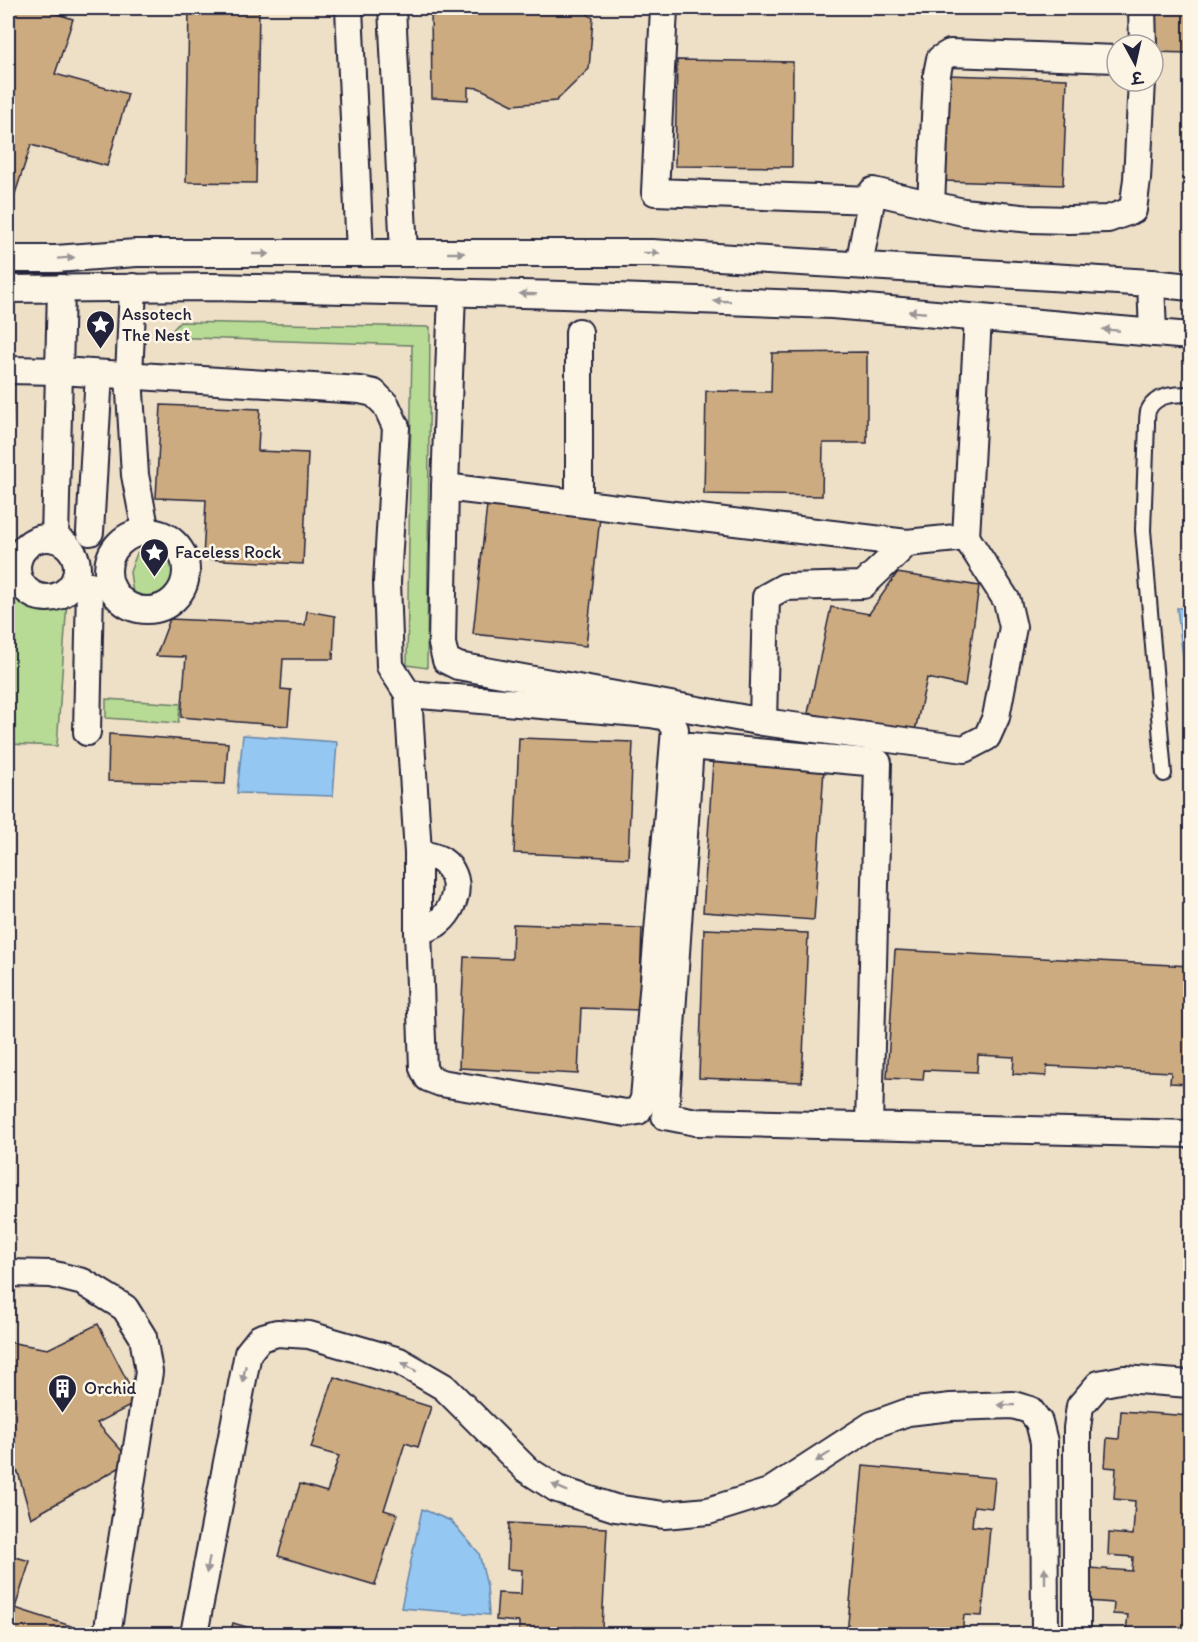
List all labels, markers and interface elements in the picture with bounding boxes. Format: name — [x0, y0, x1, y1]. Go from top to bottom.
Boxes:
north arrow — [1105, 33, 1165, 93]
text: उ — [1129, 67, 1146, 88]
one-way arrow — [446, 248, 465, 258]
one-way arrow — [641, 248, 660, 258]
one-way arrow — [251, 249, 270, 259]
one-way arrow — [56, 253, 75, 263]
one-way arrow — [518, 289, 537, 299]
one-way arrow — [713, 296, 732, 305]
place label: Assotech The Nest — [122, 303, 192, 346]
one-way arrow — [908, 307, 927, 317]
place icon: Assotech The Nest — [85, 308, 117, 350]
one-way arrow — [1102, 325, 1121, 334]
place icon: Faceless Rock — [138, 536, 170, 578]
place label: Faceless Rock — [175, 541, 282, 563]
one-way arrow — [400, 1362, 417, 1372]
one-way arrow — [240, 1364, 249, 1383]
building icon: Orchid — [47, 1372, 79, 1414]
place label: Orchid — [84, 1377, 137, 1399]
one-way arrow — [996, 1401, 1015, 1410]
one-way arrow — [815, 1451, 831, 1462]
one-way arrow — [551, 1484, 568, 1493]
one-way arrow — [203, 1556, 212, 1575]
one-way arrow — [1040, 1567, 1050, 1586]

